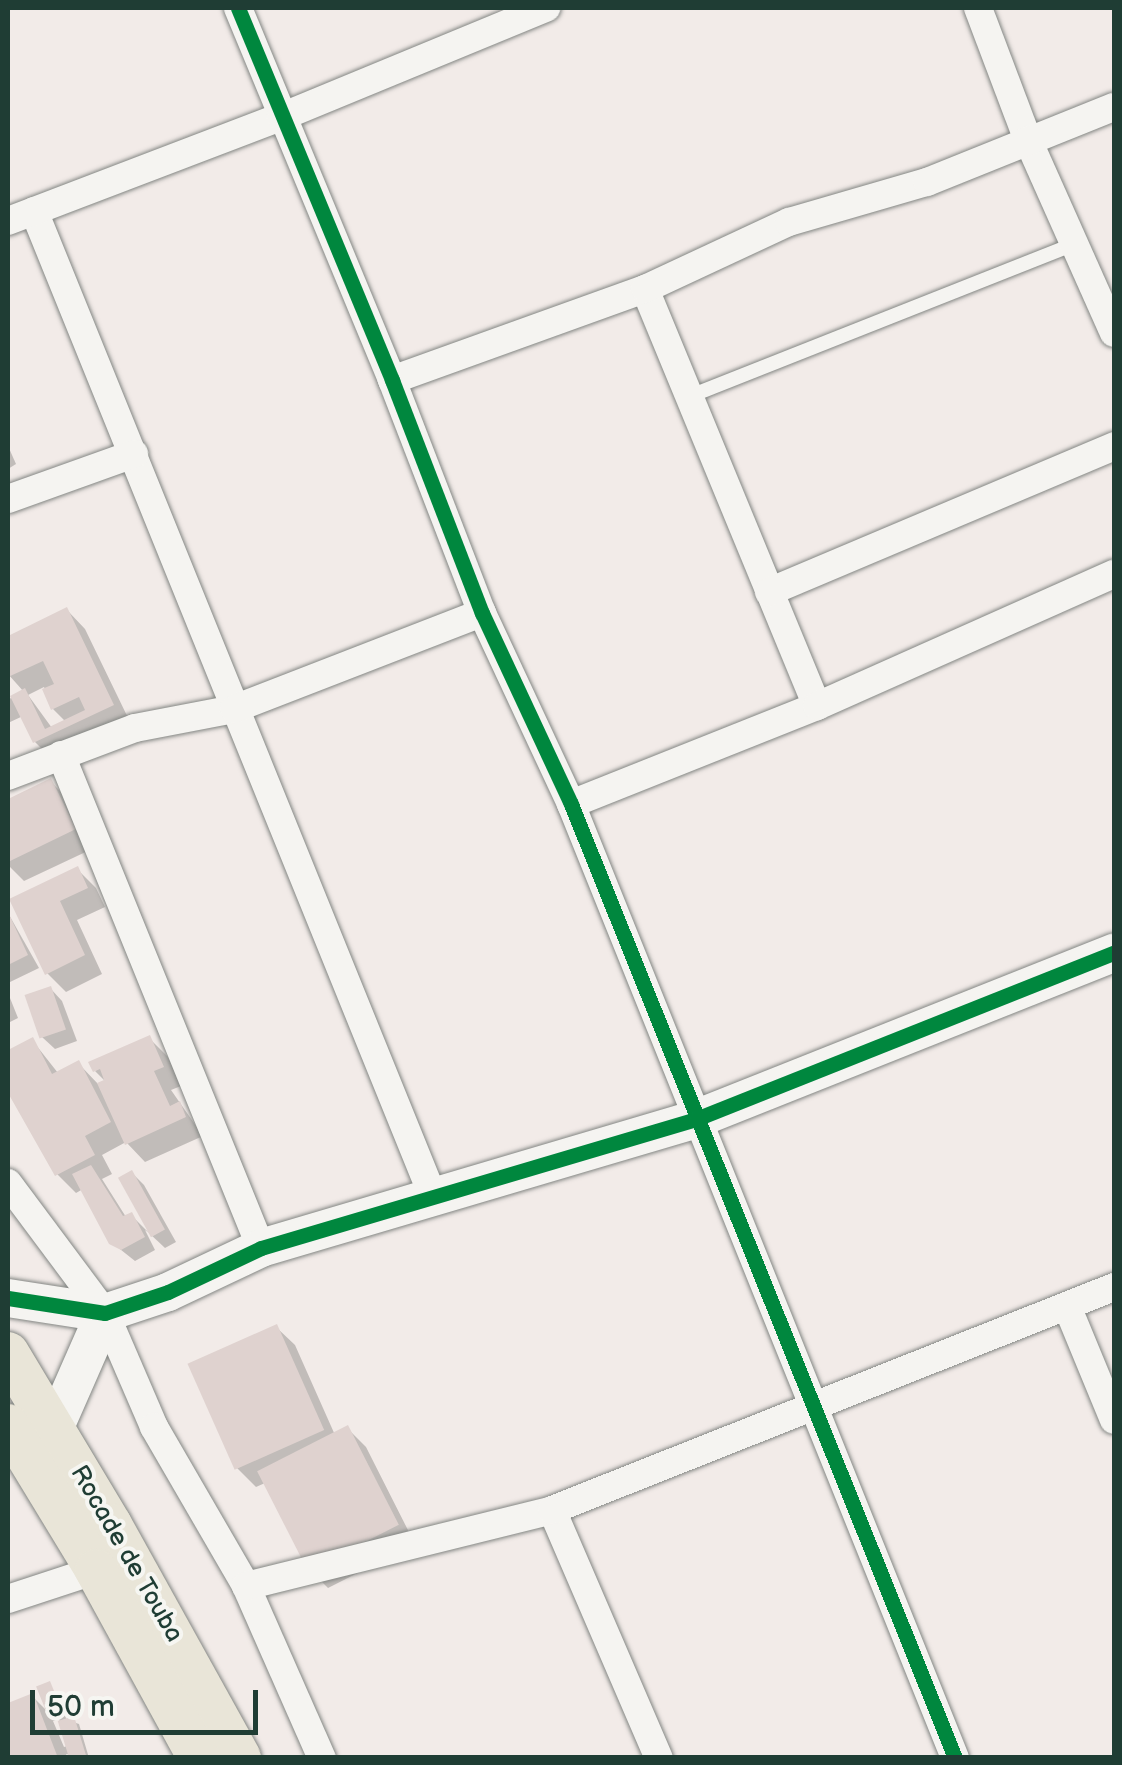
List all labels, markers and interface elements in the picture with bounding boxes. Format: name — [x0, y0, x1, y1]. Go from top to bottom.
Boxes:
street label: Rocade de Touba — [63, 1460, 189, 1648]
scale bar — [35, 1670, 262, 1732]
text: 50 m — [47, 1689, 115, 1725]

